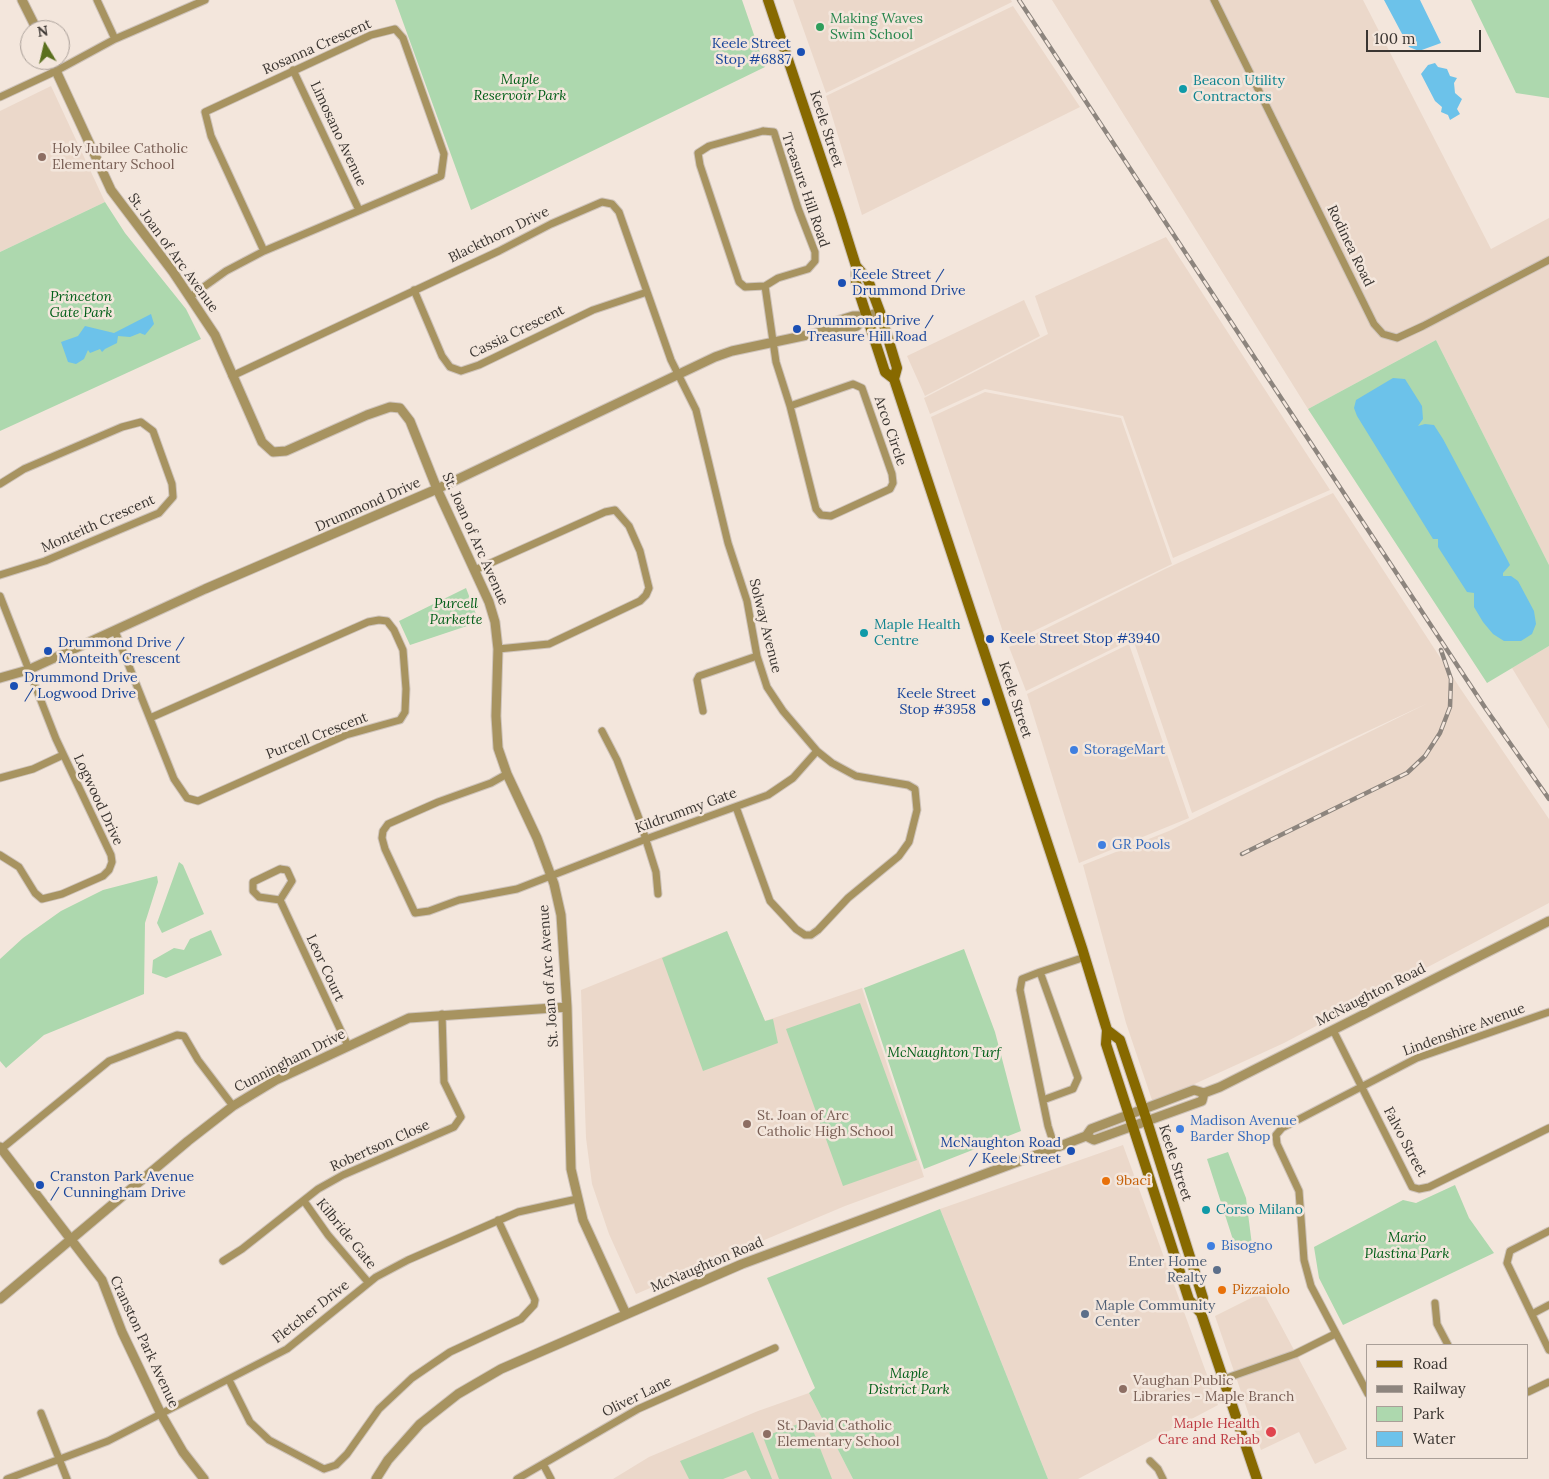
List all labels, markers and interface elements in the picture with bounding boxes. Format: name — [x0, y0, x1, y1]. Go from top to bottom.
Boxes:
place label: Making Waves Swim School — [830, 11, 923, 44]
street label: Rosanna Crescent — [260, 16, 374, 78]
north arrow — [20, 20, 70, 70]
scale bar — [1369, 20, 1484, 52]
text: N — [36, 21, 50, 41]
marker: Making Waves Swim School — [814, 21, 826, 33]
text: 100 m — [1374, 29, 1415, 48]
place label: Keele Street Stop #6887 — [712, 36, 791, 68]
marker: Keele Street Stop #6887 — [795, 46, 807, 58]
park label: Maple Reservoir Park — [474, 72, 566, 104]
place label: Beacon Utility Contractors — [1193, 73, 1285, 105]
street label: Limosano Avenue — [306, 79, 370, 189]
marker: Beacon Utility Contractors — [1177, 83, 1189, 95]
street label: Keele Street — [806, 89, 846, 169]
street label: Treasure Hill Road — [778, 130, 832, 250]
place label: Holy Jubilee Catholic Elementary School — [52, 141, 188, 174]
marker: Holy Jubilee Catholic Elementary School — [36, 151, 48, 163]
street label: St. Joan of Arc Avenue — [124, 190, 222, 316]
street label: Rodinea Road — [1323, 202, 1377, 290]
street label: Blackthorn Drive — [446, 203, 552, 267]
place label: Keele Street / Drummond Drive — [852, 267, 966, 300]
marker: Keele Street / Drummond Drive — [836, 277, 848, 289]
park label: Princeton Gate Park — [49, 289, 113, 322]
street label: Cassia Crescent — [467, 302, 567, 362]
place label: Drummond Drive / Treasure Hill Road — [807, 313, 934, 346]
marker: Drummond Drive / Treasure Hill Road — [791, 323, 803, 335]
street label: Arco Circle — [870, 394, 910, 468]
street label: St. Joan of Arc Avenue — [438, 470, 512, 608]
street label: Drummond Drive — [313, 474, 423, 536]
street label: Monteith Crescent — [39, 491, 157, 557]
street label: Solway Avenue — [745, 577, 785, 675]
park label: Purcell Parkette — [430, 596, 482, 628]
place label: Maple Health Centre — [874, 617, 961, 650]
marker: Maple Health Centre — [858, 627, 870, 639]
place label: Keele Street Stop #3940 — [1000, 631, 1160, 647]
marker: Keele Street Stop #3940 — [984, 633, 996, 645]
place label: Drummond Drive / Monteith Crescent — [58, 635, 185, 668]
marker: Drummond Drive / Monteith Crescent — [42, 645, 54, 657]
street label: Keele Street — [995, 660, 1035, 740]
place label: Drummond Drive / Logwood Drive — [24, 670, 138, 702]
marker: Drummond Drive / Logwood Drive — [8, 680, 20, 692]
place label: Keele Street Stop #3958 — [897, 686, 976, 719]
marker: Keele Street Stop #3958 — [980, 696, 992, 708]
street label: Purcell Crescent — [264, 709, 370, 763]
place label: StorageMart — [1084, 742, 1165, 758]
marker: StorageMart — [1068, 744, 1080, 756]
street label: Logwood Drive — [70, 752, 126, 848]
street label: Kildrummy Gate — [633, 785, 739, 837]
place label: GR Pools — [1112, 837, 1170, 853]
marker: GR Pools — [1096, 839, 1108, 851]
street label: St. Joan of Arc Avenue — [536, 904, 562, 1048]
street label: Leor Court — [302, 932, 348, 1004]
street label: McNaughton Road — [1313, 960, 1429, 1030]
street label: Lindenshire Avenue — [1401, 1000, 1527, 1060]
street label: Cunningham Drive — [232, 1026, 348, 1096]
park label: McNaughton Turf — [887, 1045, 1001, 1061]
street label: Falvo Street — [1380, 1104, 1430, 1180]
place label: St. Joan of Arc Catholic High School — [757, 1108, 894, 1140]
place label: Madison Avenue Barder Shop — [1190, 1113, 1297, 1146]
street label: Robertson Close — [328, 1117, 432, 1175]
marker: St. Joan of Arc Catholic High School — [741, 1118, 753, 1130]
street label: Keele Street — [1155, 1123, 1195, 1203]
marker: Madison Avenue Barder Shop — [1174, 1123, 1186, 1135]
place label: McNaughton Road / Keele Street — [940, 1135, 1061, 1168]
marker: McNaughton Road / Keele Street — [1065, 1145, 1077, 1157]
place label: Cranston Park Avenue / Cunningham Drive — [50, 1169, 194, 1202]
place label: 9baci — [1116, 1173, 1151, 1189]
marker: 9baci — [1100, 1175, 1112, 1187]
marker: Cranston Park Avenue / Cunningham Drive — [34, 1179, 46, 1191]
street label: Kilbride Gate — [312, 1195, 380, 1273]
place label: Corso Milano — [1216, 1202, 1303, 1218]
marker: Corso Milano — [1200, 1204, 1212, 1216]
park label: Mario Plastina Park — [1365, 1230, 1449, 1262]
street label: McNaughton Road — [648, 1234, 766, 1296]
place label: Bisogno — [1221, 1238, 1273, 1254]
marker: Bisogno — [1205, 1240, 1217, 1252]
place label: Enter Home Realty — [1128, 1254, 1207, 1286]
marker: Enter Home Realty — [1211, 1264, 1223, 1276]
street label: Cranston Park Avenue — [106, 1273, 182, 1411]
street label: Fletcher Drive — [269, 1277, 353, 1347]
place label: Pizzaiolo — [1232, 1282, 1290, 1298]
marker: Pizzaiolo — [1216, 1284, 1228, 1296]
place label: Maple Community Center — [1095, 1298, 1215, 1330]
marker: Maple Community Center — [1079, 1308, 1091, 1320]
legend — [1366, 1344, 1529, 1459]
text: Road — [1413, 1354, 1448, 1373]
park label: Maple District Park — [868, 1366, 950, 1398]
street label: Oliver Lane — [600, 1373, 674, 1421]
place label: Vaughan Public Libraries - Maple Branch — [1133, 1373, 1294, 1405]
text: Railway — [1413, 1379, 1466, 1398]
marker: Vaughan Public Libraries - Maple Branch — [1117, 1383, 1129, 1395]
text: Park — [1413, 1404, 1444, 1423]
place label: Maple Health Care and Rehab — [1158, 1416, 1260, 1448]
place label: St. David Catholic Elementary School — [777, 1418, 900, 1450]
marker: Maple Health Care and Rehab — [1264, 1425, 1278, 1439]
marker: St. David Catholic Elementary School — [761, 1428, 773, 1440]
text: Water — [1413, 1429, 1455, 1448]

